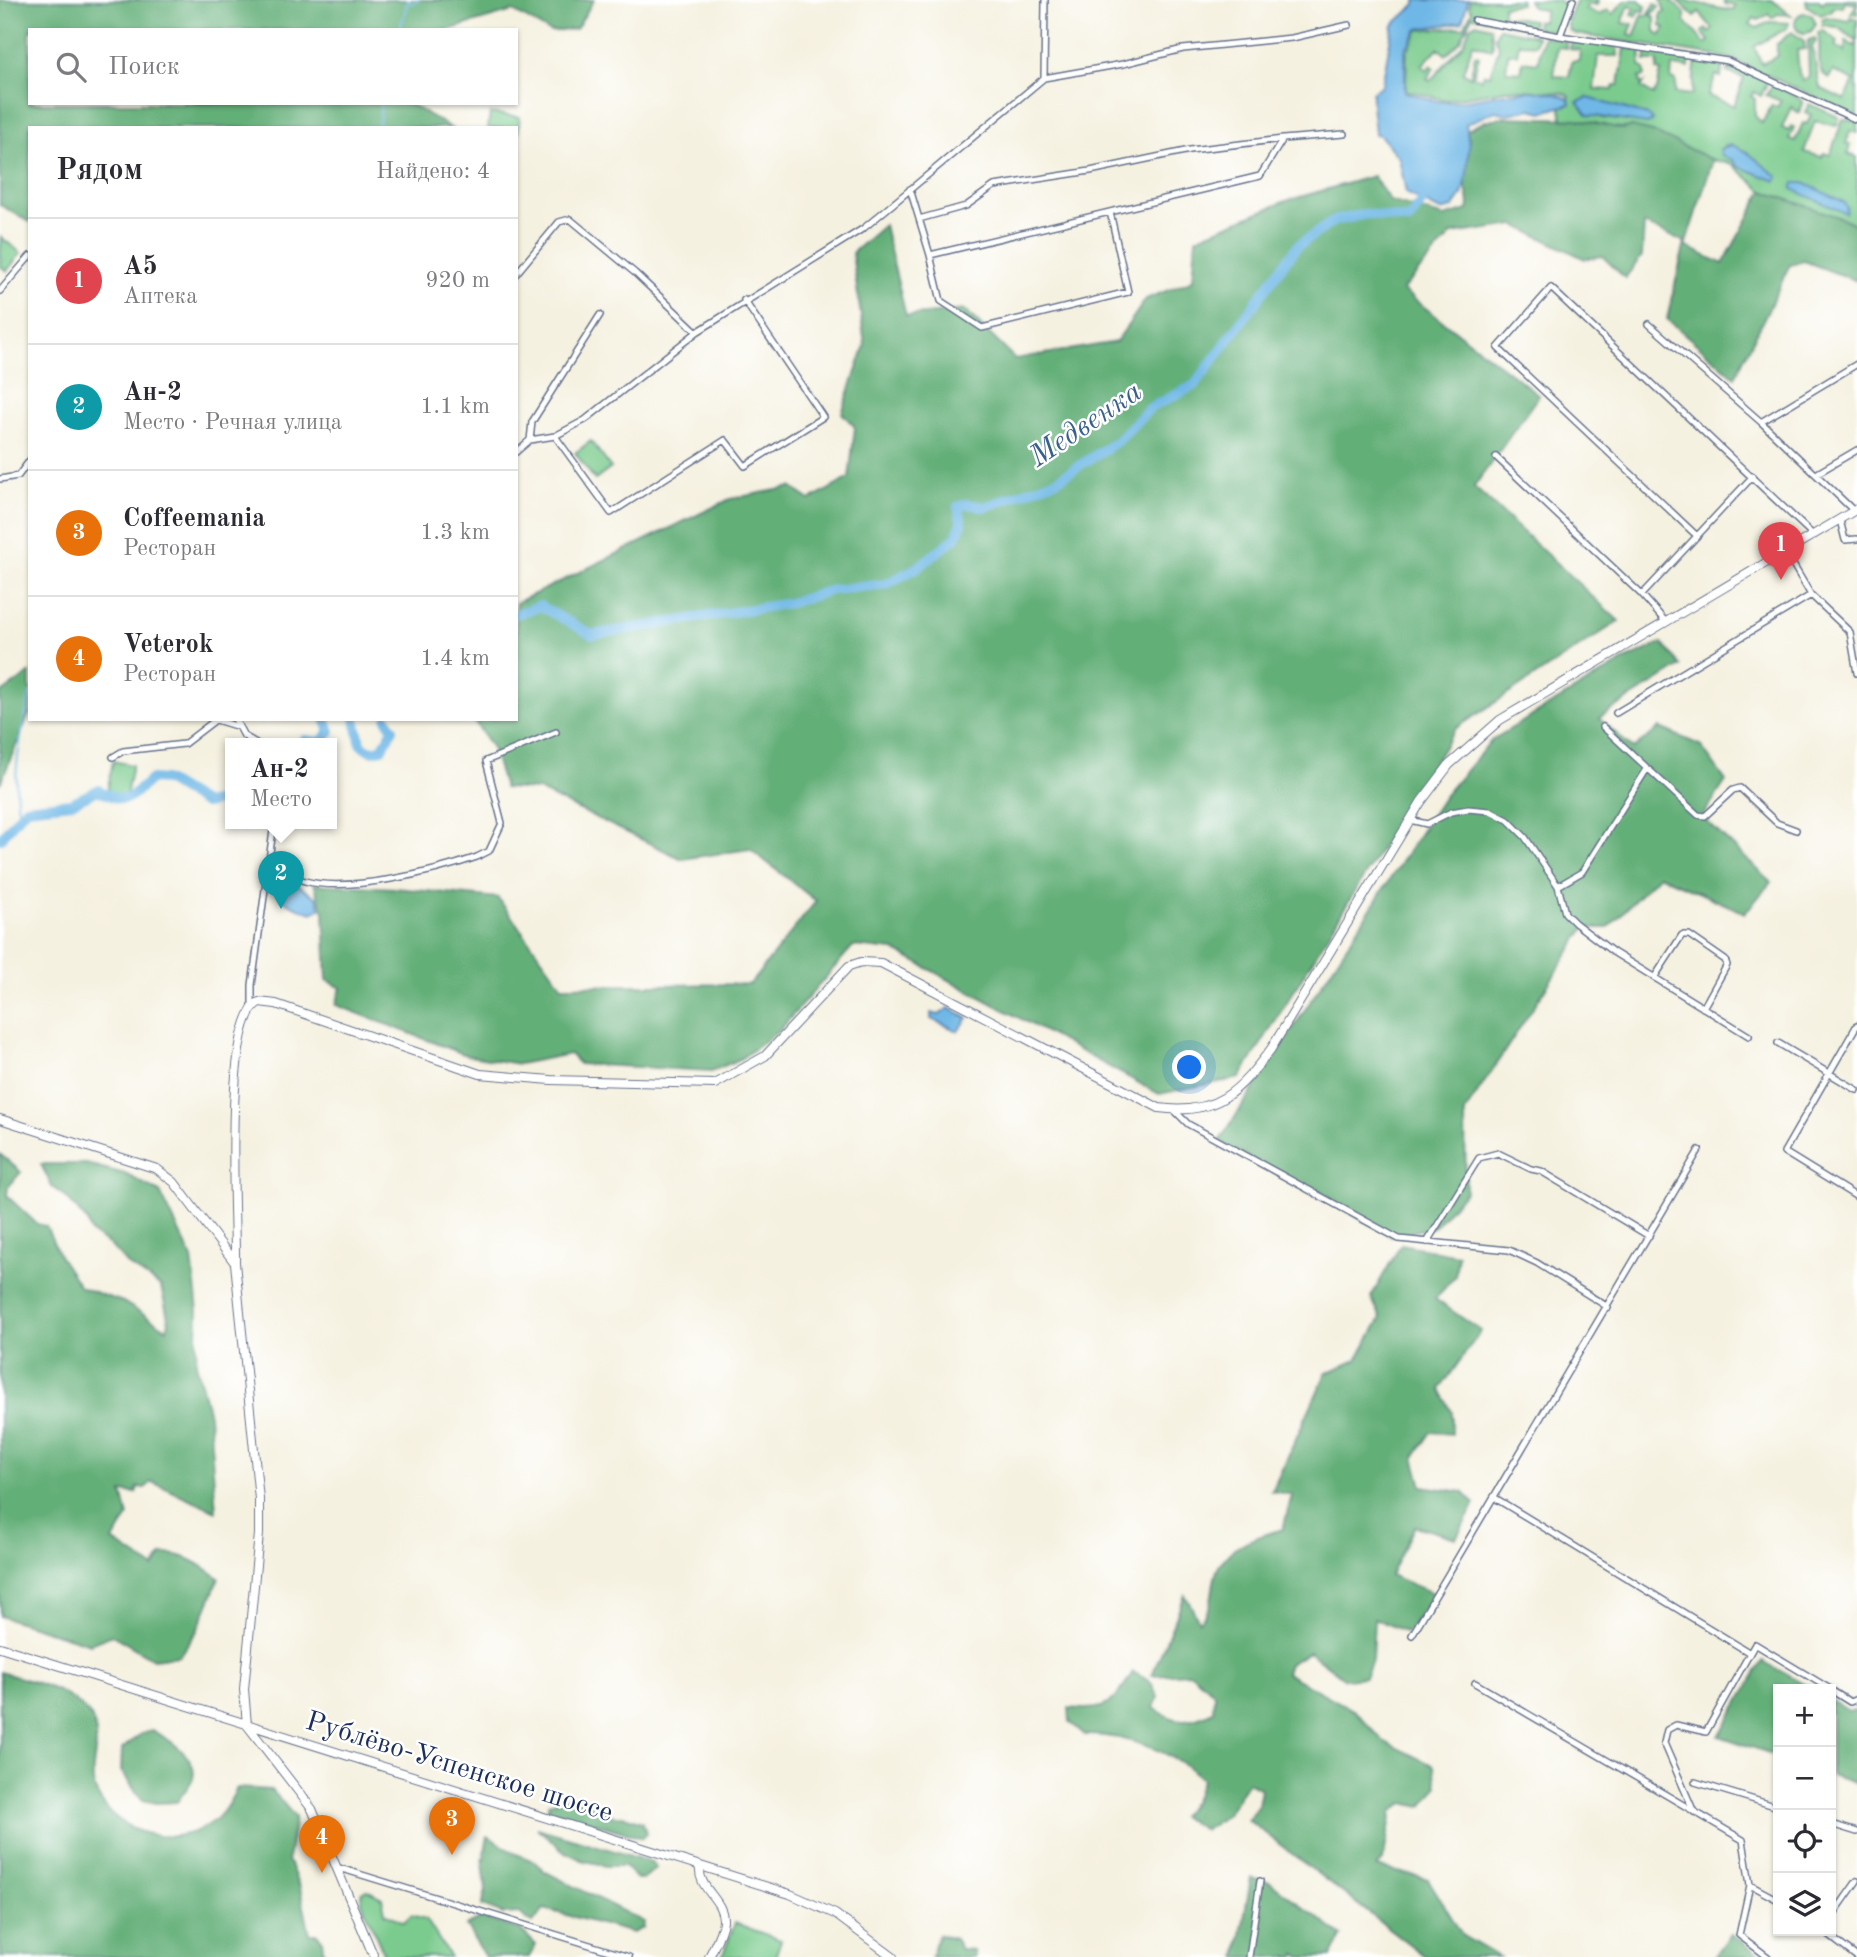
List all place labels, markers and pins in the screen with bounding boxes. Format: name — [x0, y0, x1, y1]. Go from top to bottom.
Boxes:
pin: 1 — [1758, 522, 1804, 580]
pin: 2 — [258, 851, 304, 909]
pin: 3 — [429, 1797, 475, 1855]
pin: 4 — [299, 1815, 345, 1873]

